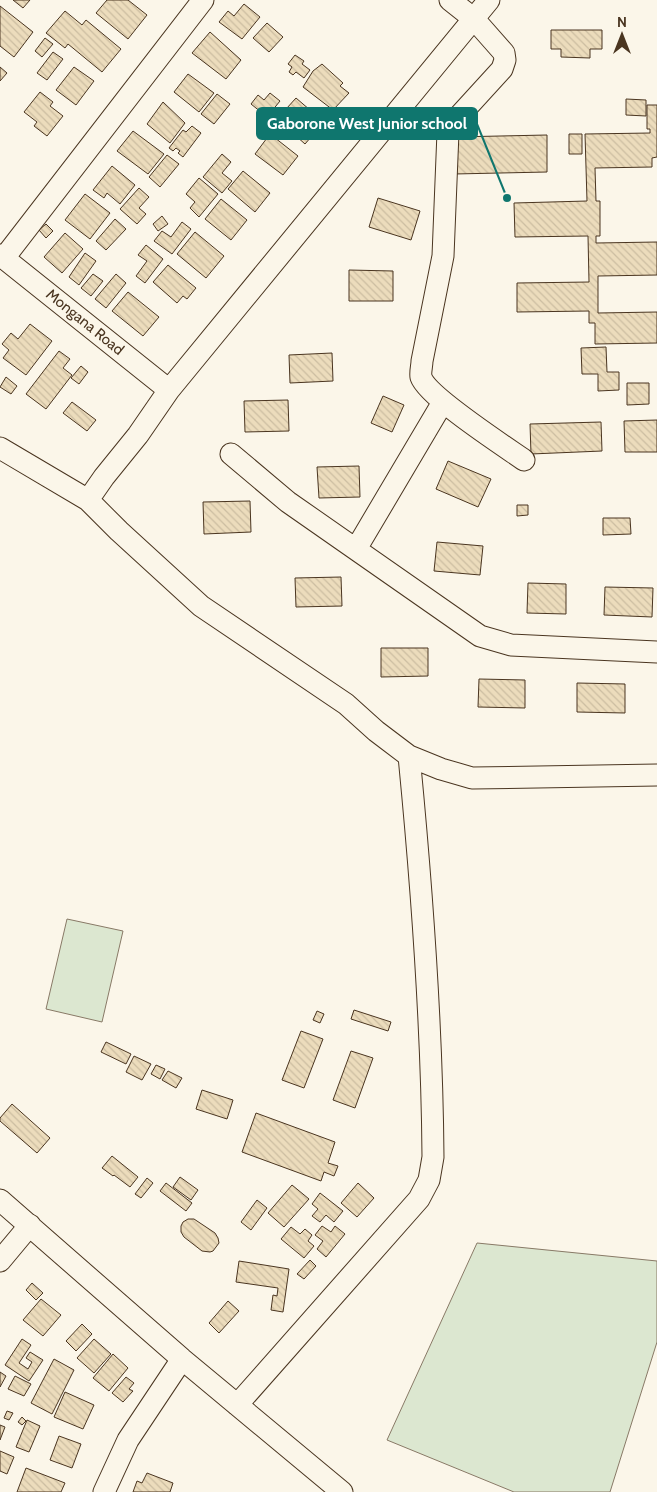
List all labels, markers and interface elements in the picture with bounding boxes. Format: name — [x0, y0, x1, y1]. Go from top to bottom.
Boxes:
north arrow — [597, 10, 647, 60]
text: N — [617, 13, 627, 31]
callout: Gaborone West Junior school — [257, 108, 477, 139]
text: Gaborone West Junior school — [267, 114, 467, 133]
street label: Mongana Road — [42, 285, 128, 359]

